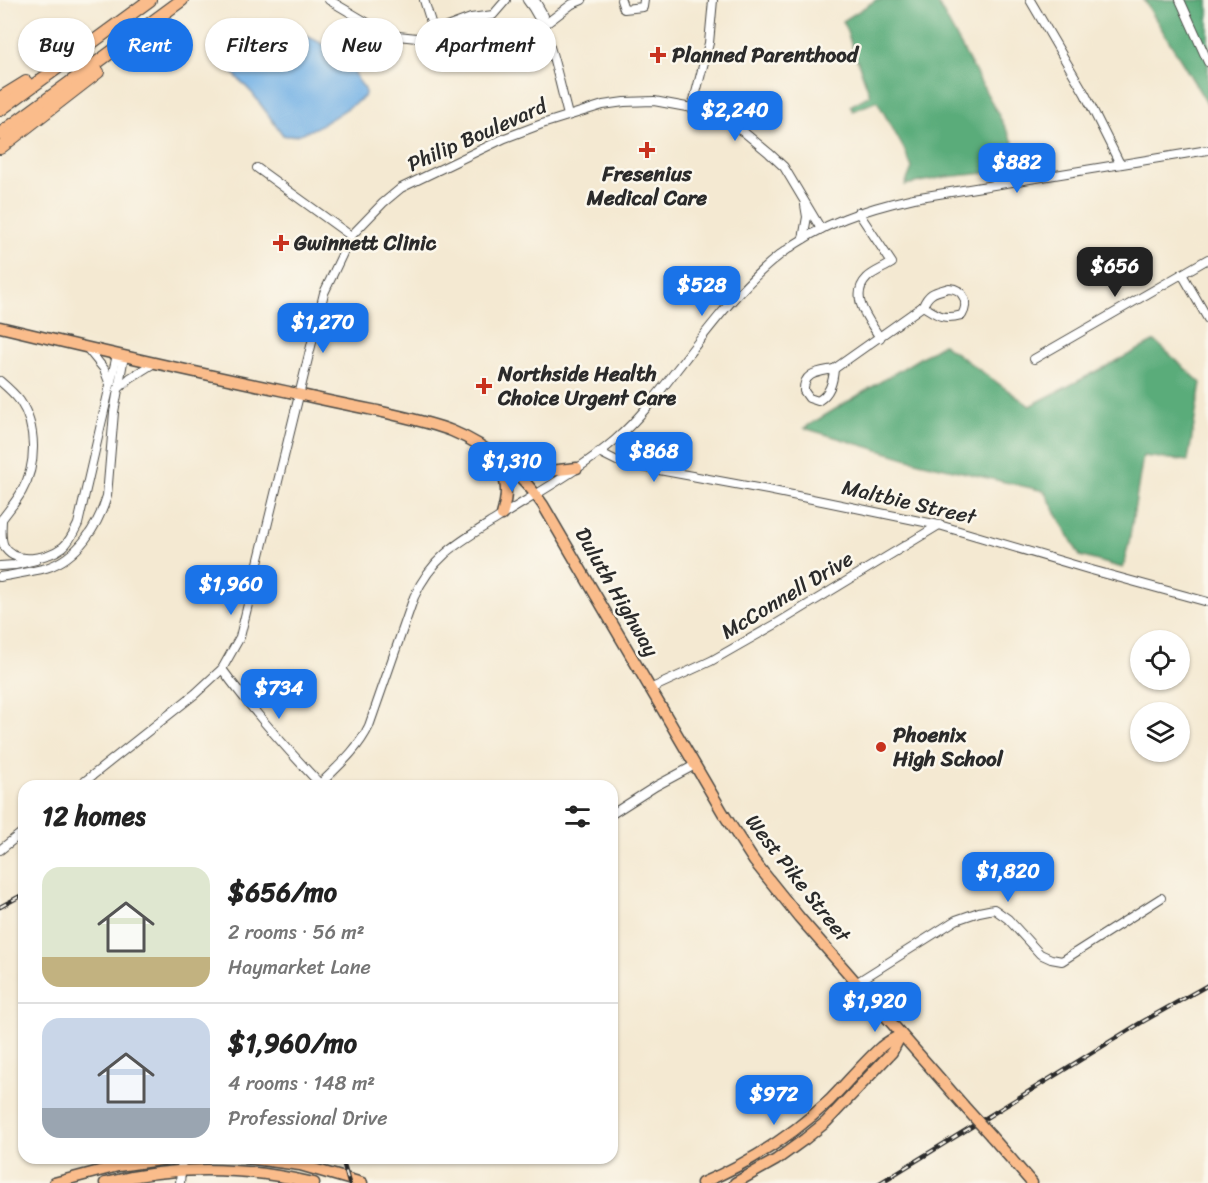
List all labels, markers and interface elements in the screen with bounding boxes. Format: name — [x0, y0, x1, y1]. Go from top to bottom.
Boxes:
chip: Buy — [18, 18, 95, 72]
chip: Rent — [107, 18, 193, 72]
chip: Filters — [205, 18, 309, 72]
chip: New — [321, 18, 403, 72]
chip: Apartment — [415, 18, 556, 72]
place label: Planned Parenthood — [672, 36, 860, 74]
marker: Planned Parenthood — [649, 46, 667, 64]
street label: Philip Boulevard — [401, 86, 555, 183]
pin: $2,240 — [686, 91, 784, 142]
text: $2,240 — [701, 93, 769, 128]
marker: Fresenius Medical Care — [638, 141, 656, 159]
pin: $882 — [981, 143, 1053, 194]
text: $882 — [992, 145, 1042, 180]
place label: Fresenius Medical Care — [586, 155, 707, 217]
place label: Gwinnett Clinic — [293, 224, 437, 262]
marker: Gwinnett Clinic — [272, 234, 290, 252]
pin: $656 — [1079, 247, 1151, 298]
text: $656 — [1091, 249, 1139, 284]
pin: $528 — [666, 266, 738, 317]
text: $528 — [677, 268, 727, 303]
pin: $1,270 — [274, 303, 372, 354]
text: $1,270 — [291, 305, 355, 340]
place label: Northside Health Choice Urgent Care — [497, 355, 677, 417]
marker: Northside Health Choice Urgent Care — [475, 377, 493, 395]
pin: $868 — [618, 432, 690, 483]
text: $868 — [630, 434, 678, 469]
pin: $1,310 — [463, 442, 561, 493]
text: $1,310 — [482, 444, 542, 479]
street label: Maltbie Street — [838, 468, 981, 536]
street label: Duluth Highway — [564, 520, 670, 664]
street label: McConnell Drive — [713, 540, 861, 650]
pin: $1,960 — [182, 565, 280, 616]
text: $1,960 — [199, 567, 263, 602]
map controls — [1130, 630, 1190, 762]
button: locate — [1130, 630, 1190, 690]
pin: $734 — [243, 669, 315, 720]
text: $734 — [255, 671, 303, 706]
button: layers — [1130, 702, 1190, 762]
place label: Phoenix High School — [892, 716, 1004, 778]
marker: Phoenix High School — [874, 740, 888, 754]
text: 12 homes — [42, 793, 146, 839]
icon: filters — [561, 800, 594, 833]
street label: West Pike Street — [735, 805, 862, 952]
pin: $1,820 — [959, 852, 1057, 903]
text: $1,820 — [976, 854, 1040, 889]
text: $656/mo — [228, 869, 337, 915]
icon: home — [90, 891, 162, 963]
text: 2 rooms · 56 m² — [228, 915, 365, 950]
text: Haymarket Lane — [228, 950, 371, 985]
pin: $1,920 — [826, 982, 924, 1033]
text: $1,920 — [843, 984, 907, 1019]
text: $1,960/mo — [228, 1020, 357, 1066]
icon: home — [90, 1042, 162, 1114]
text: 4 rooms · 148 m² — [228, 1066, 375, 1101]
pin: $972 — [738, 1075, 810, 1126]
text: $972 — [750, 1077, 798, 1112]
text: Professional Drive — [228, 1101, 388, 1136]

